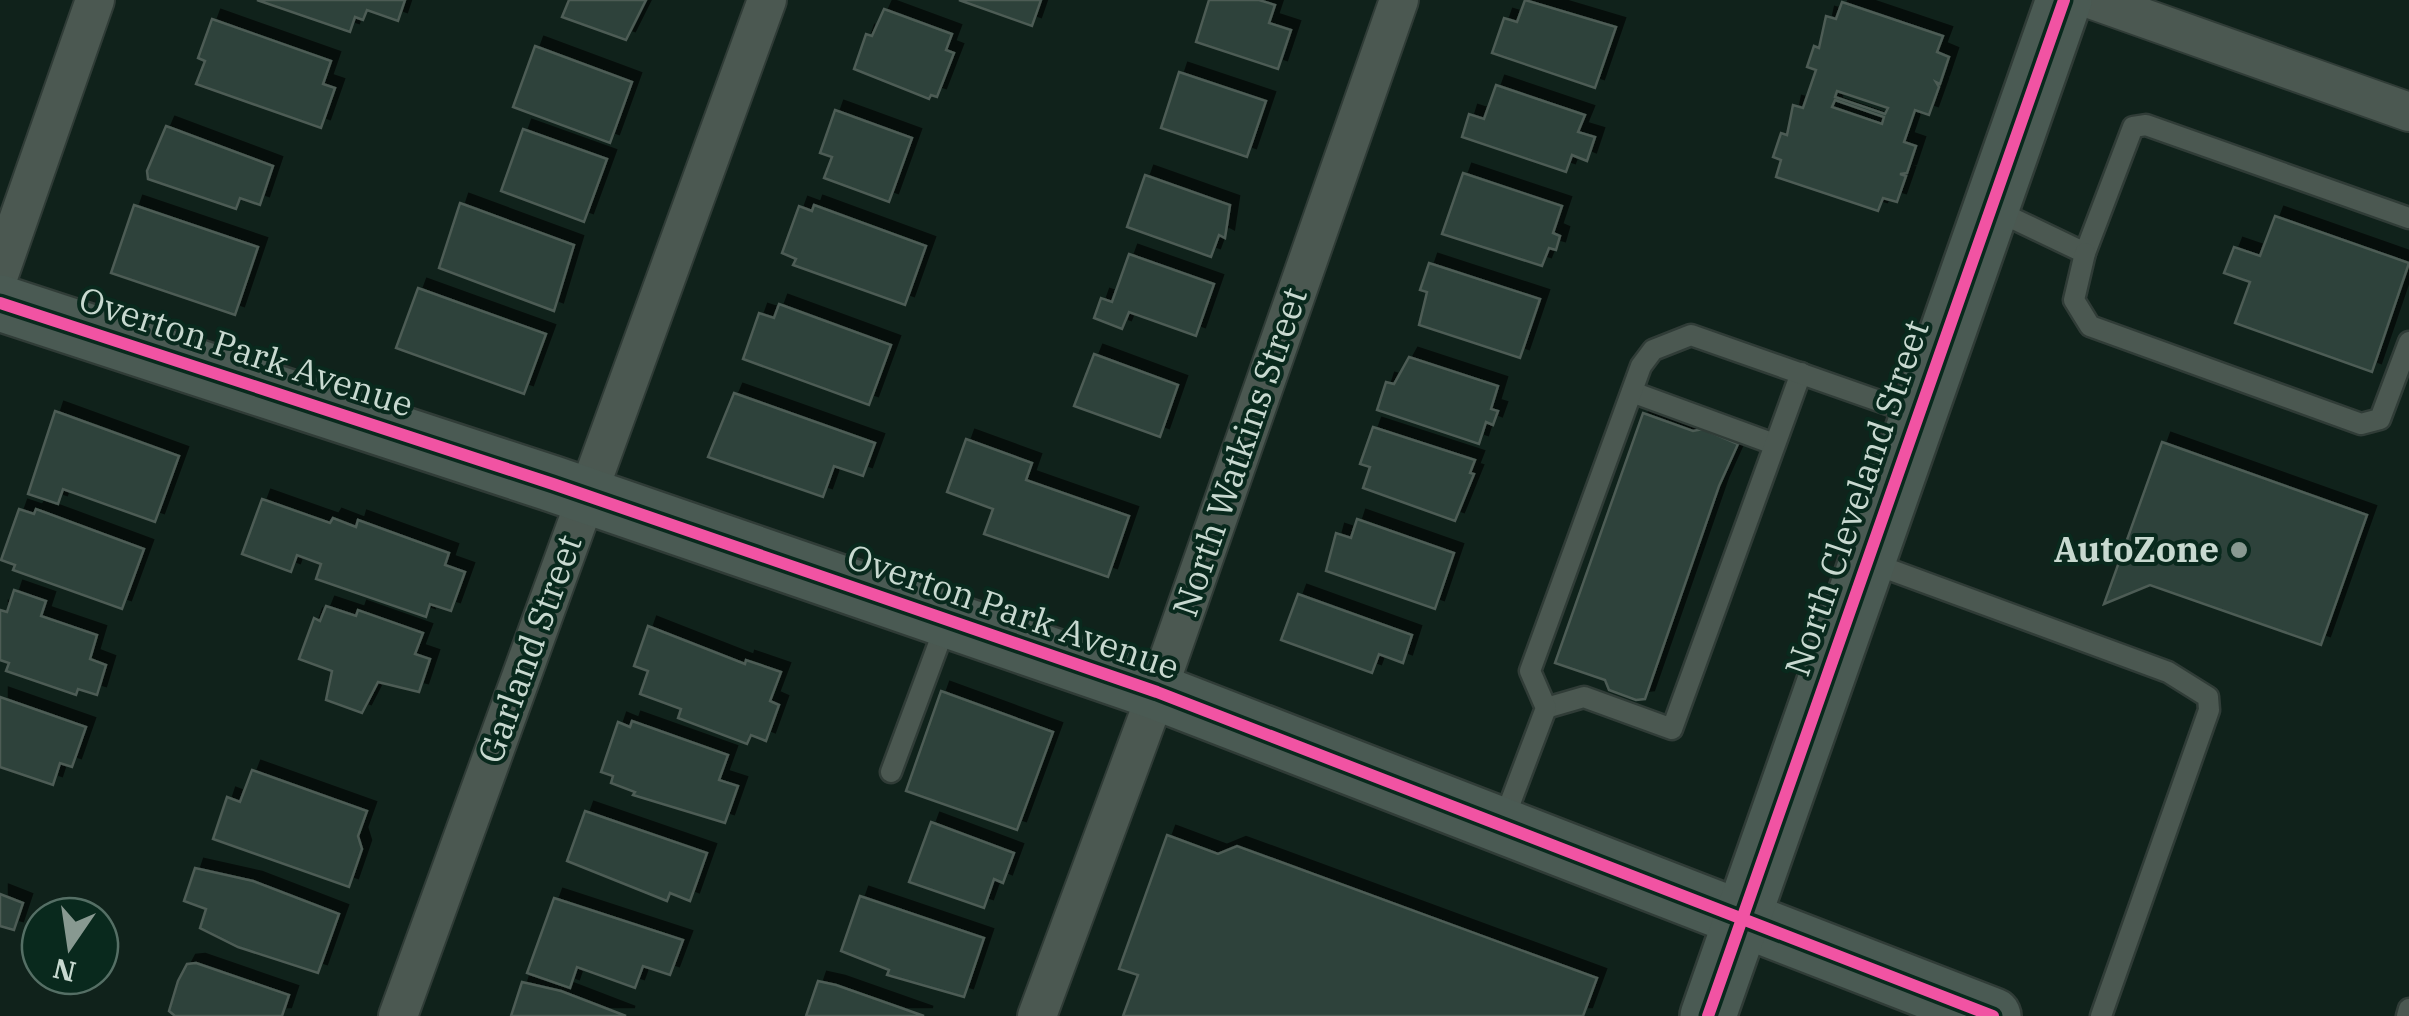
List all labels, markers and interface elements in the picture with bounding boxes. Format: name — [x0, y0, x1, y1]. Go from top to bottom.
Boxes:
street label: Overton Park Avenue — [73, 275, 419, 427]
street label: North Watkins Street — [1161, 281, 1317, 622]
street label: North Cleveland Street — [1773, 313, 1939, 682]
place label: AutoZone — [2054, 526, 2219, 572]
street label: Garland Street — [466, 528, 592, 769]
street label: Overton Park Avenue — [841, 533, 1186, 690]
marker: AutoZone — [2228, 539, 2250, 561]
north arrow — [20, 896, 120, 996]
text: N — [49, 950, 79, 991]

